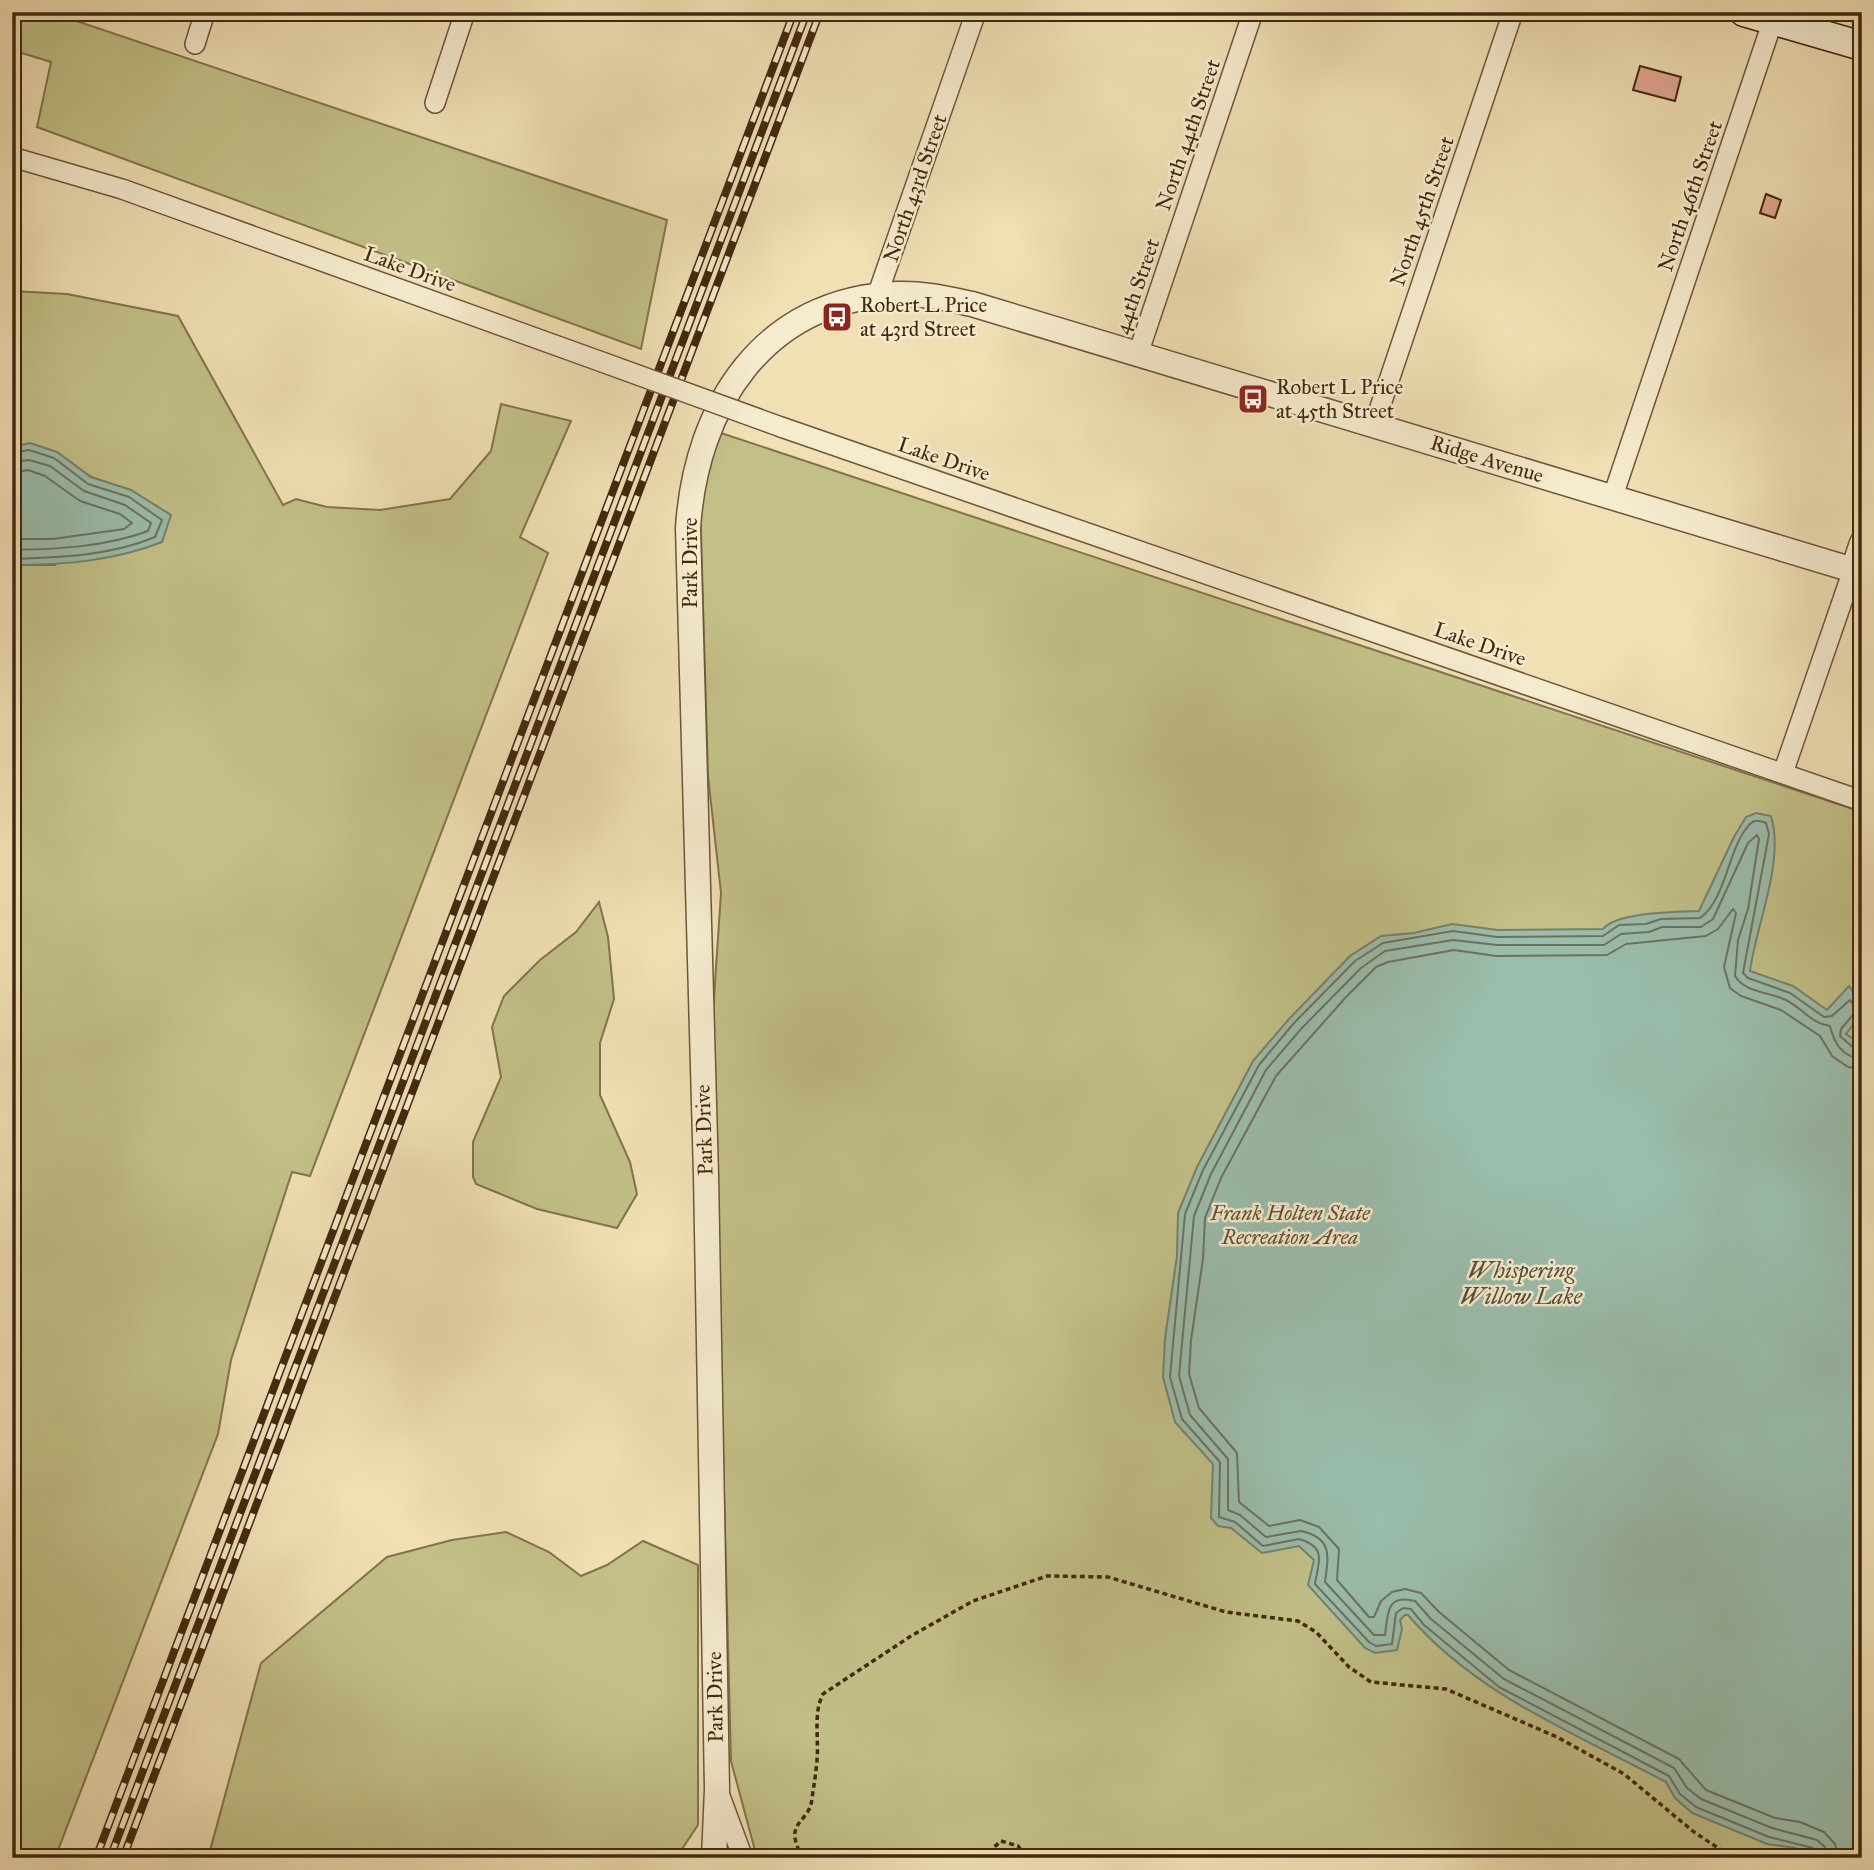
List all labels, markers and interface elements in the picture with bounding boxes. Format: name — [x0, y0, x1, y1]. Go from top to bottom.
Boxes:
street label: North 44th Street — [1150, 55, 1226, 214]
street label: North 43rd Street — [878, 110, 953, 265]
street label: North 46th Street — [1652, 117, 1728, 275]
street label: North 45th Street — [1384, 132, 1460, 289]
street label: 44th Street — [1109, 234, 1166, 337]
street label: Lake Drive — [361, 240, 460, 298]
place label: Robert L Price at 43rd Street — [860, 292, 987, 342]
bus stop icon: Robert L Price at 43rd Street — [820, 300, 854, 334]
place label: Robert L Price at 45th Street — [1276, 374, 1403, 424]
bus stop icon: Robert L Price at 45th Street — [1236, 382, 1270, 416]
street label: Ridge Avenue — [1427, 429, 1547, 489]
street label: Lake Drive — [894, 431, 994, 487]
street label: Park Drive — [677, 517, 703, 609]
street label: Lake Drive — [1430, 616, 1530, 672]
street label: Park Drive — [689, 1084, 719, 1176]
park label: Frank Holten State Recreation Area — [1209, 1200, 1371, 1250]
water label: Whispering Willow Lake — [1460, 1256, 1583, 1310]
street label: Park Drive — [701, 1651, 729, 1743]

